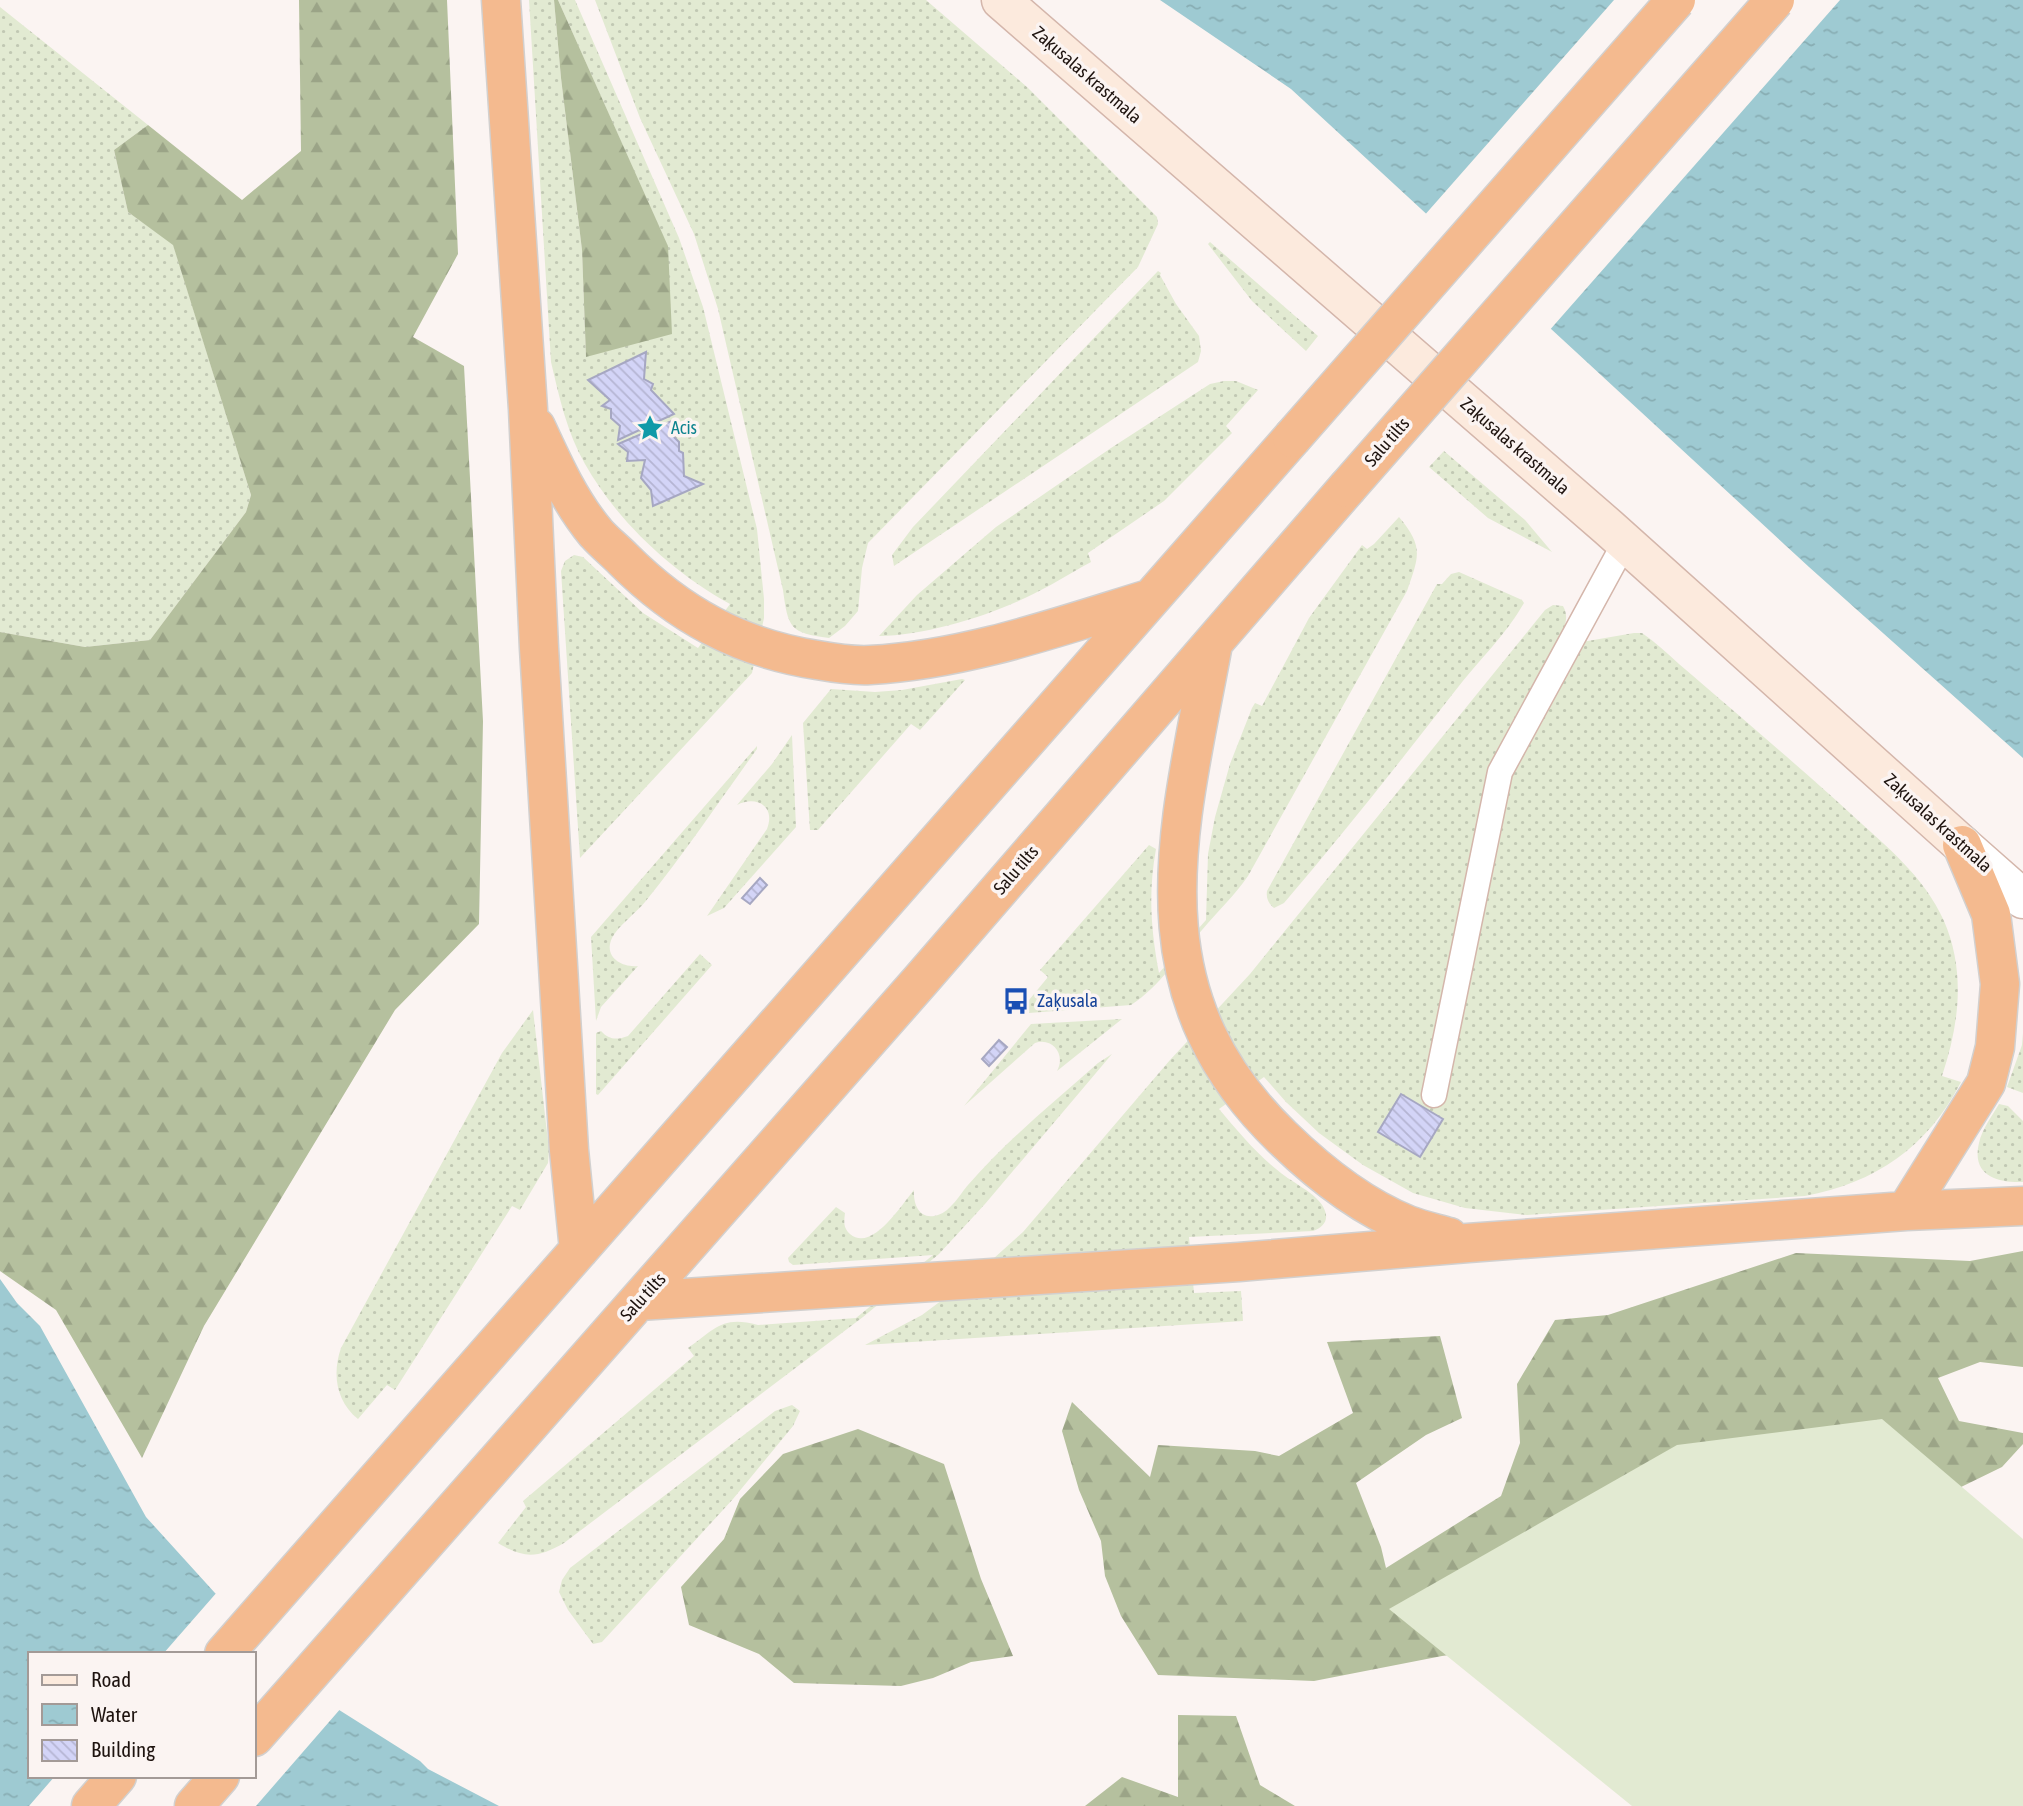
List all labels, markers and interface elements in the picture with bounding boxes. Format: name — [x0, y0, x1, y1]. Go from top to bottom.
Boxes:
street label: Zaķusalas krastmala — [1029, 22, 1146, 127]
street label: Zaķusalas krastmala — [1457, 393, 1574, 498]
place icon: Acis — [635, 413, 665, 443]
street label: Salu tilts — [1360, 413, 1413, 470]
place label: Acis — [671, 417, 697, 438]
street label: Zaķusalas krastmala — [1880, 769, 1996, 876]
street label: Salu tilts — [989, 841, 1042, 898]
bus stop icon: Zaķusala — [1001, 986, 1031, 1016]
place label: Zaķusala — [1037, 990, 1098, 1011]
street label: Salu tilts — [616, 1268, 670, 1325]
legend — [28, 1652, 256, 1778]
text: Road — [91, 1667, 131, 1691]
text: Water — [91, 1702, 138, 1726]
text: Building — [91, 1737, 155, 1761]

